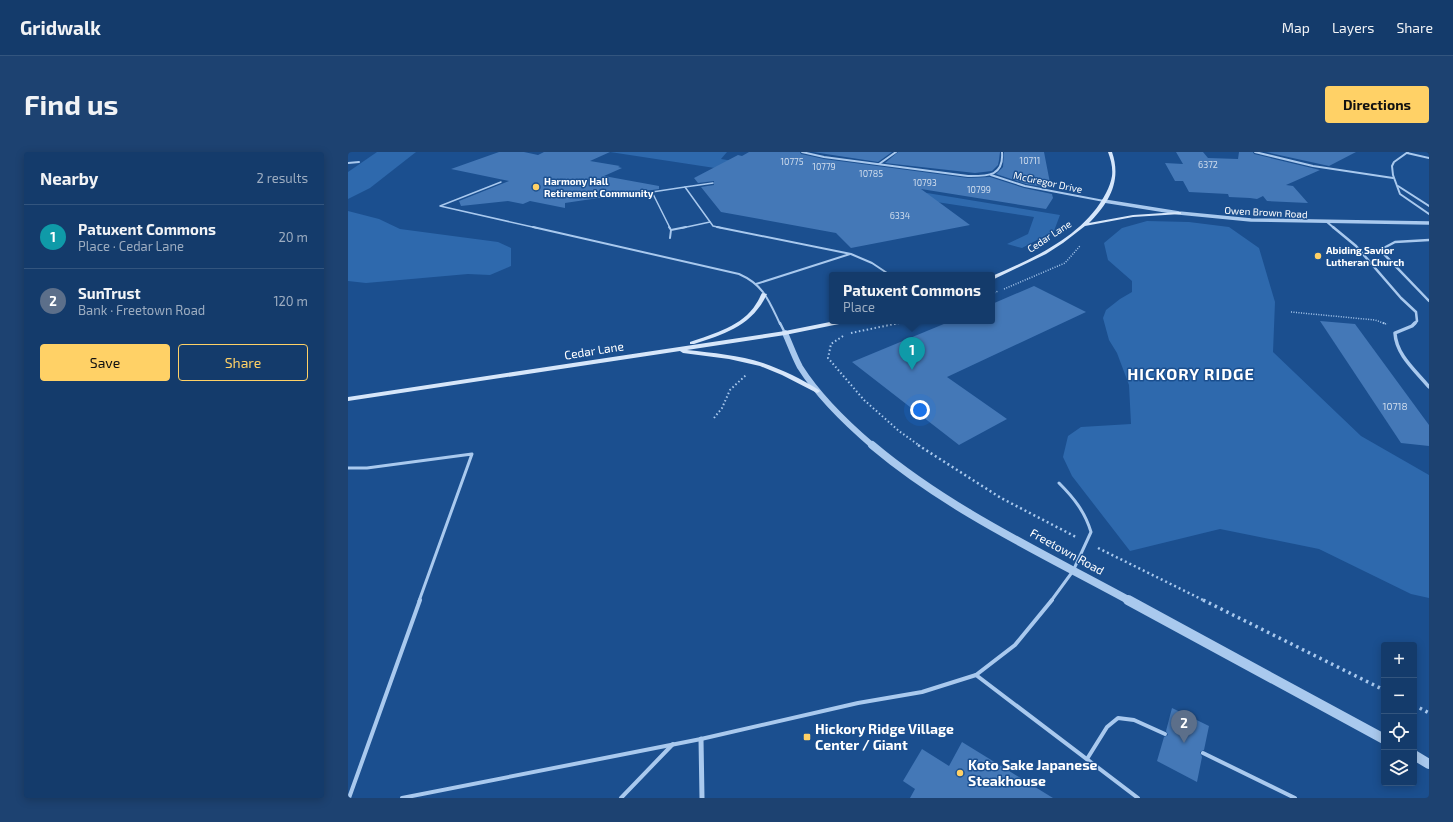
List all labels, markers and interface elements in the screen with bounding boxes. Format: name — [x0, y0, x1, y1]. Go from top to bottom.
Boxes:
text: Gridwalk — [20, 16, 101, 39]
text: Map — [1282, 19, 1310, 36]
text: Layers — [1332, 19, 1374, 36]
text: Share — [1396, 19, 1433, 36]
button: Directions — [1325, 86, 1429, 123]
text: Find us — [24, 87, 118, 121]
house number: 10711 — [1020, 155, 1040, 166]
house number: 10775 — [780, 156, 804, 167]
house number: 6372 — [1198, 159, 1218, 170]
house number: 10779 — [812, 161, 836, 172]
text: Nearby — [40, 168, 98, 188]
house number: 10785 — [859, 168, 883, 179]
street label: McGregor Drive — [1012, 169, 1084, 195]
text: 2 results — [256, 170, 308, 186]
place label: Harmony Hall Retirement Community — [544, 175, 654, 200]
house number: 10793 — [913, 177, 937, 188]
marker: Harmony Hall Retirement Community — [531, 182, 541, 192]
house number: 10799 — [967, 184, 991, 195]
street label: Owen Brown Road — [1224, 204, 1308, 220]
house number: 6334 — [890, 210, 911, 221]
street label: Cedar Lane — [1025, 217, 1073, 255]
text: Patuxent Commons — [78, 220, 216, 238]
text: 1 — [50, 229, 56, 245]
text: 20 m — [279, 229, 308, 245]
text: Place · Cedar Lane — [78, 238, 184, 254]
place label: Abiding Savior Lutheran Church — [1326, 244, 1404, 268]
marker: Abiding Savior Lutheran Church — [1313, 251, 1323, 261]
popup — [829, 272, 995, 324]
text: Patuxent Commons — [843, 281, 981, 299]
text: SunTrust — [78, 284, 141, 302]
text: 2 — [49, 293, 57, 309]
text: 120 m — [273, 293, 308, 309]
text: Place — [843, 299, 875, 315]
text: Bank · Freetown Road — [78, 302, 205, 318]
pin: 1 — [899, 337, 925, 370]
street label: Cedar Lane — [563, 338, 625, 362]
button: Save — [40, 344, 170, 381]
button: Share — [178, 344, 308, 381]
district label: HICKORY RIDGE — [1127, 364, 1255, 383]
your location — [910, 400, 930, 420]
house number: 10718 — [1382, 400, 1408, 412]
street label: Freetown Road — [1028, 525, 1107, 577]
map controls — [1381, 642, 1417, 786]
button: + — [1381, 642, 1417, 678]
button: − — [1381, 678, 1417, 714]
pin: 2 — [1171, 710, 1197, 743]
button: locate — [1381, 714, 1417, 750]
place label: Hickory Ridge Village Center / Giant — [815, 720, 954, 753]
marker: Hickory Ridge Village Center / Giant — [802, 732, 812, 742]
button: layers — [1381, 750, 1417, 786]
place label: Koto Sake Japanese Steakhouse — [968, 756, 1098, 789]
marker: Koto Sake Japanese Steakhouse — [955, 768, 965, 778]

